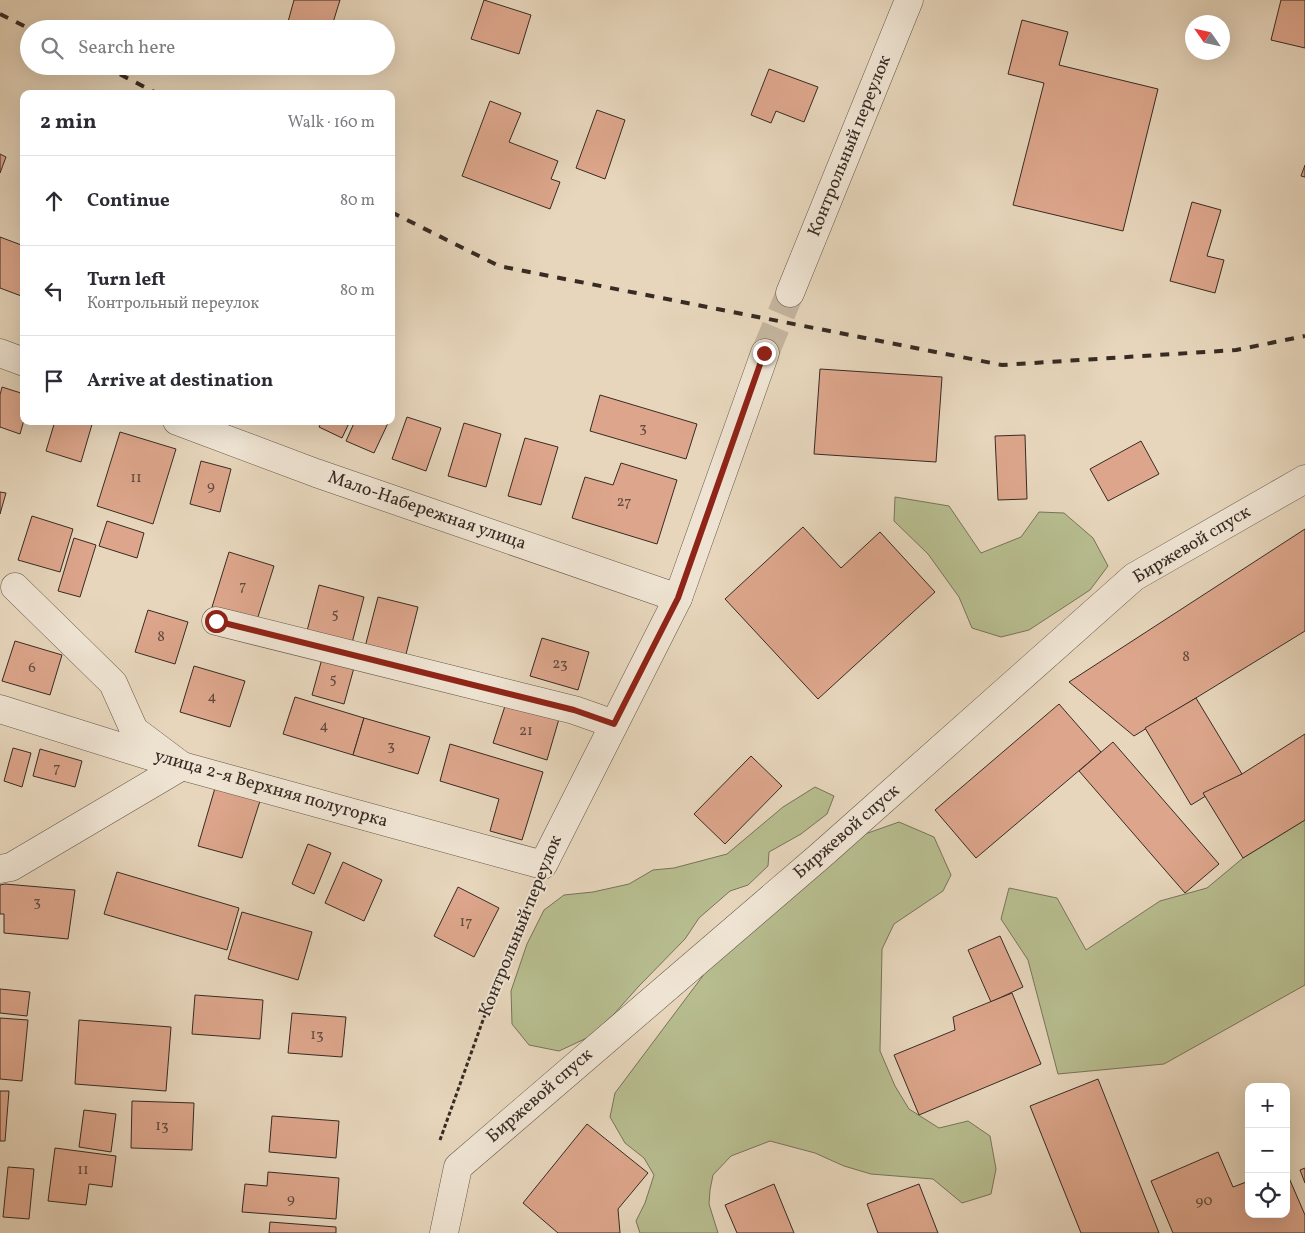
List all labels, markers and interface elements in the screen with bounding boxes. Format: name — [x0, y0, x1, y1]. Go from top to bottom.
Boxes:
north arrow — [1185, 15, 1230, 60]
search box — [20, 20, 395, 75]
icon: search — [38, 34, 66, 62]
text: Search here — [78, 35, 175, 61]
street label: Контрольный переулок — [802, 51, 898, 240]
text: 2 min — [40, 108, 97, 137]
text: Walk · 160 m — [288, 112, 375, 134]
icon: ahead — [40, 187, 68, 215]
text: Continue — [87, 188, 170, 214]
text: 80 m — [340, 190, 375, 212]
text: Turn left — [87, 267, 166, 293]
icon: left — [40, 277, 68, 305]
text: 80 m — [340, 280, 375, 302]
text: Контрольный переулок — [87, 293, 259, 315]
route end — [753, 342, 776, 365]
icon: arrive — [40, 367, 68, 395]
text: Arrive at destination — [87, 368, 273, 394]
house number: 3 — [639, 418, 647, 439]
street label: Мало-Набережная улица — [324, 465, 530, 557]
house number: 11 — [130, 468, 142, 489]
house number: 9 — [207, 476, 215, 497]
house number: 27 — [617, 492, 631, 513]
street label: Биржевой спуск — [1128, 500, 1256, 590]
house number: 7 — [239, 576, 247, 597]
house number: 5 — [331, 604, 339, 625]
route start — [205, 610, 228, 633]
house number: 8 — [157, 627, 165, 648]
house number: 8 — [1182, 647, 1190, 668]
house number: 23 — [552, 654, 568, 675]
house number: 6 — [28, 658, 36, 679]
house number: 5 — [329, 669, 337, 690]
house number: 4 — [208, 687, 217, 708]
house number: 4 — [320, 716, 329, 737]
house number: 21 — [519, 721, 533, 742]
house number: 3 — [387, 736, 395, 757]
street label: улица 2-я Верхняя полугорка — [151, 744, 391, 834]
house number: 7 — [53, 758, 61, 779]
street label: Биржевой спуск — [788, 779, 906, 885]
street label: Контрольный переулок — [473, 831, 569, 1020]
house number: 3 — [33, 892, 41, 913]
house number: 17 — [459, 912, 473, 933]
house number: 13 — [310, 1025, 324, 1046]
street label: Биржевой спуск — [481, 1043, 599, 1149]
map controls — [1245, 1083, 1290, 1218]
button: + — [1245, 1083, 1290, 1128]
house number: 13 — [155, 1116, 169, 1137]
button: − — [1245, 1128, 1290, 1173]
house number: 11 — [77, 1160, 89, 1181]
button: locate — [1245, 1173, 1290, 1218]
house number: 9 — [287, 1189, 295, 1210]
house number: 90 — [1195, 1191, 1213, 1212]

